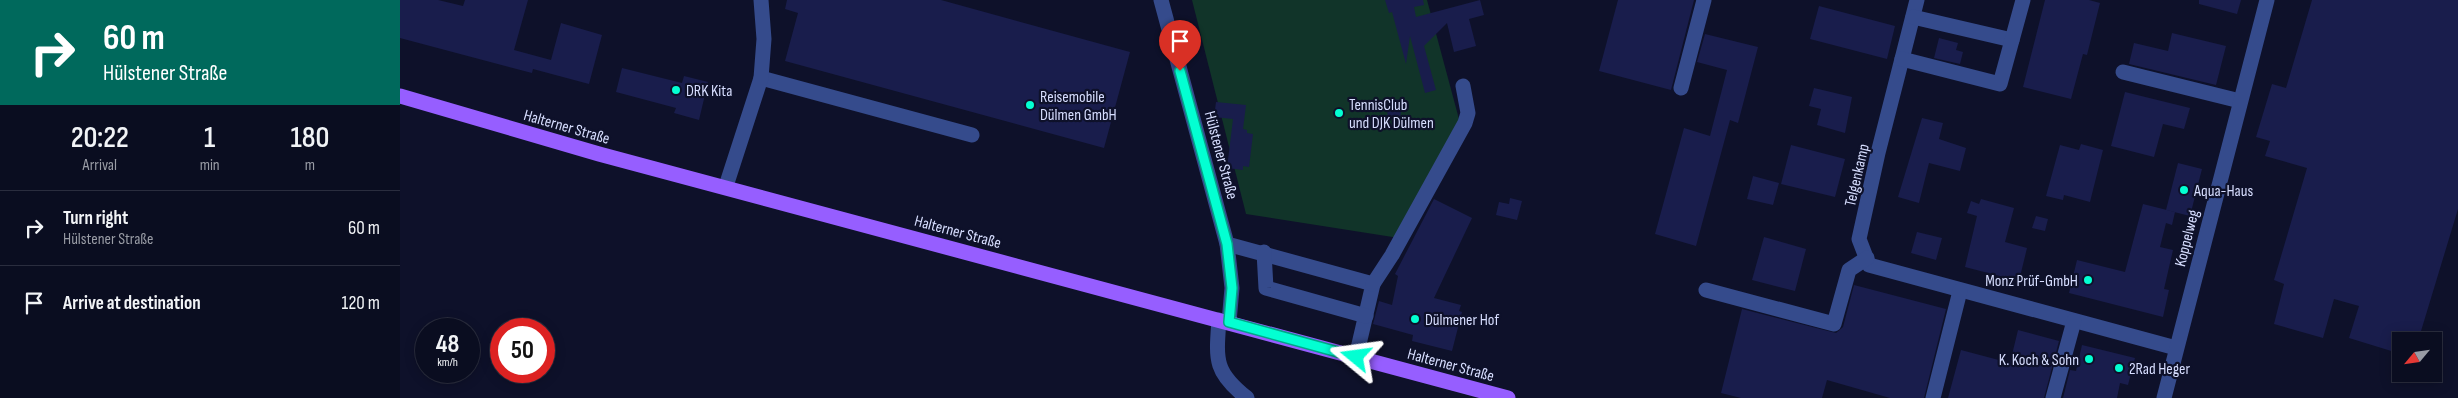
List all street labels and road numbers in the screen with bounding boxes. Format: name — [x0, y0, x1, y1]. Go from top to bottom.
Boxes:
street label: Halterner Straße — [521, 106, 612, 149]
street label: Hülstener Straße — [1200, 109, 1241, 202]
street label: Telgenkamp — [1841, 142, 1874, 208]
street label: Koppelweg — [2171, 208, 2204, 269]
street label: Halterner Straße — [912, 212, 1003, 253]
street label: Halterner Straße — [1405, 345, 1496, 386]

